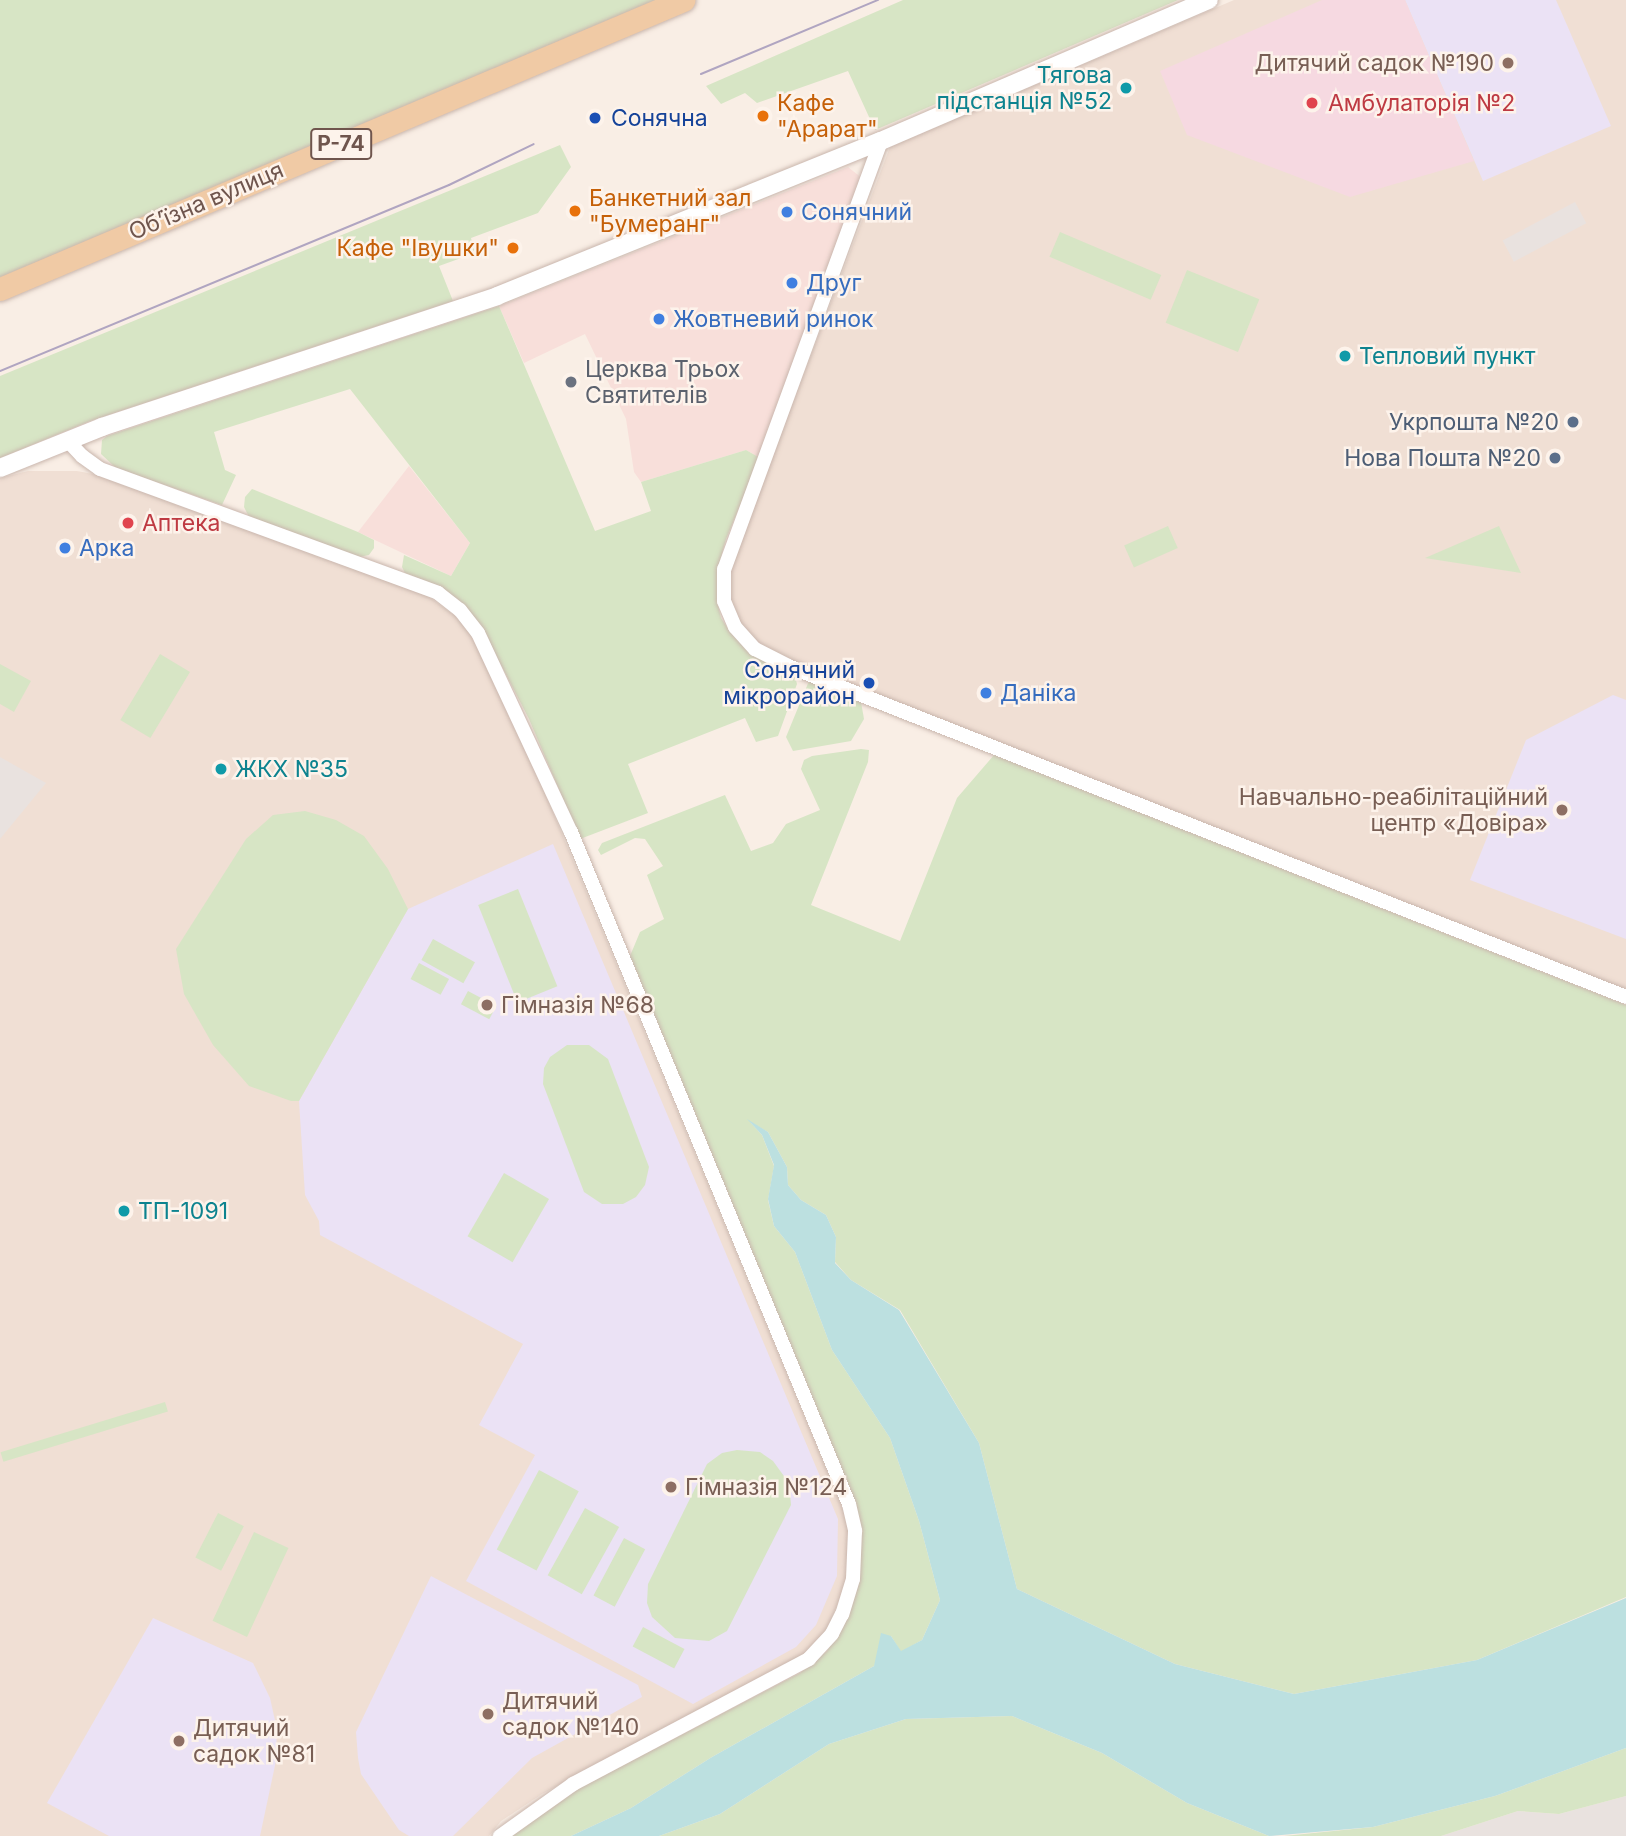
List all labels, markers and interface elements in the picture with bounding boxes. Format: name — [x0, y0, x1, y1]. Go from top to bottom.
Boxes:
place label: Дитячий садок №190 — [1254, 49, 1494, 77]
marker: Дитячий садок №190 — [1500, 55, 1516, 71]
place label: Тягова підстанція №52 — [936, 61, 1112, 115]
marker: Тягова підстанція №52 — [1118, 80, 1134, 96]
place label: Кафе "Арарат" — [777, 89, 878, 143]
place label: Амбулаторія №2 — [1328, 89, 1515, 117]
marker: Амбулаторія №2 — [1302, 93, 1322, 113]
place label: Сонячна — [611, 104, 708, 132]
marker: Сонячна — [585, 108, 605, 128]
marker: Кафе "Арарат" — [755, 108, 771, 124]
road number: Р-74 — [310, 127, 372, 162]
street label: Обʼїзна вулиця — [125, 156, 287, 246]
place label: Банкетний зал "Бумеранг" — [589, 184, 752, 238]
place label: Сонячний — [801, 198, 912, 226]
marker: Банкетний зал "Бумеранг" — [567, 203, 583, 219]
marker: Сонячний — [779, 204, 795, 220]
place label: Кафе "Івушки" — [336, 234, 499, 262]
marker: Кафе "Івушки" — [505, 240, 521, 256]
place label: Друг — [806, 269, 861, 297]
marker: Друг — [784, 275, 800, 291]
place label: Жовтневий ринок — [673, 305, 873, 333]
marker: Жовтневий ринок — [651, 311, 667, 327]
place label: Тепловий пункт — [1359, 342, 1536, 370]
marker: Тепловий пункт — [1337, 348, 1353, 364]
place label: Церква Трьох Святителів — [585, 355, 740, 409]
marker: Церква Трьох Святителів — [563, 374, 579, 390]
place label: Укрпошта №20 — [1389, 408, 1559, 436]
marker: Укрпошта №20 — [1565, 414, 1581, 430]
place label: Нова Пошта №20 — [1344, 444, 1541, 472]
marker: Нова Пошта №20 — [1547, 450, 1563, 466]
place label: Аптека — [142, 509, 221, 537]
marker: Аптека — [120, 515, 136, 531]
place label: Арка — [79, 534, 134, 562]
marker: Арка — [57, 540, 73, 556]
place label: Сонячний мікрорайон — [723, 656, 855, 710]
marker: Сонячний мікрорайон — [861, 675, 877, 691]
place label: Даніка — [1000, 679, 1076, 707]
marker: Даніка — [978, 685, 994, 701]
place label: ЖКХ №35 — [235, 755, 348, 783]
marker: ЖКХ №35 — [213, 761, 229, 777]
place label: Навчально-реабілітаційний центр «Довіра» — [1239, 783, 1548, 837]
marker: Навчально-реабілітаційний центр «Довіра» — [1554, 802, 1570, 818]
place label: Гімназія №68 — [501, 991, 654, 1019]
marker: Гімназія №68 — [479, 997, 495, 1013]
place label: ТП-1091 — [138, 1197, 228, 1225]
marker: ТП-1091 — [116, 1203, 132, 1219]
place label: Гімназія №124 — [685, 1473, 847, 1501]
marker: Гімназія №124 — [663, 1479, 679, 1495]
place label: Дитячий садок №140 — [502, 1687, 639, 1741]
marker: Дитячий садок №140 — [480, 1706, 496, 1722]
place label: Дитячий садок №81 — [193, 1714, 315, 1768]
marker: Дитячий садок №81 — [171, 1733, 187, 1749]

